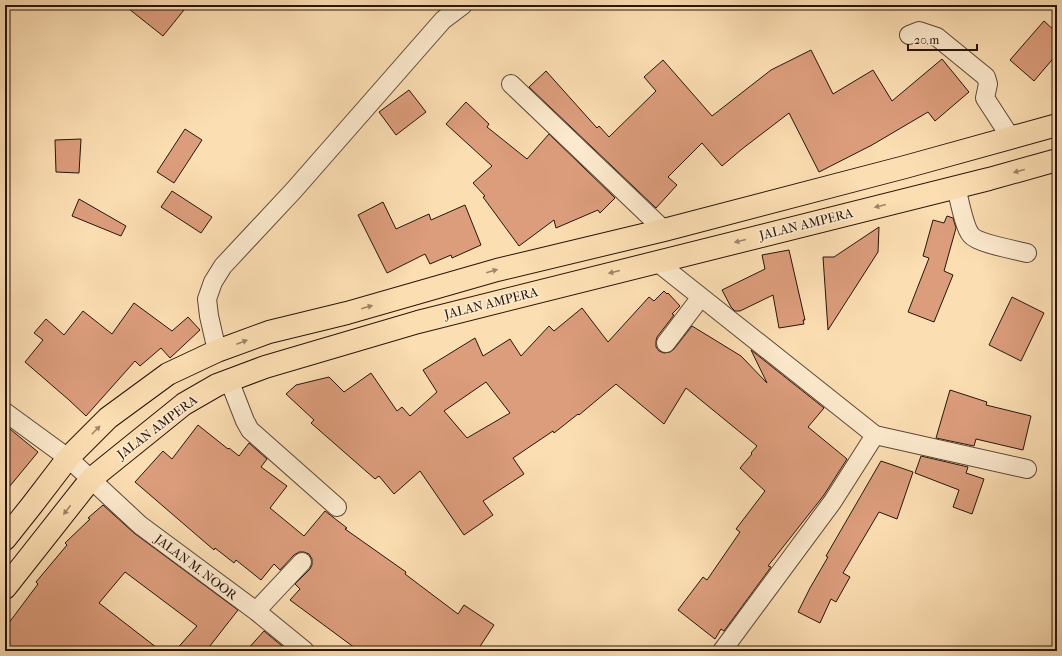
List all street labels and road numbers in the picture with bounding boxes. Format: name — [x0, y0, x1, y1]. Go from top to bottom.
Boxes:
street label: JALAN AMPERA — [757, 205, 855, 243]
street label: JALAN AMPERA — [442, 284, 540, 322]
street label: JALAN AMPERA — [113, 392, 200, 463]
street label: JALAN M. NOOR — [151, 531, 241, 603]

